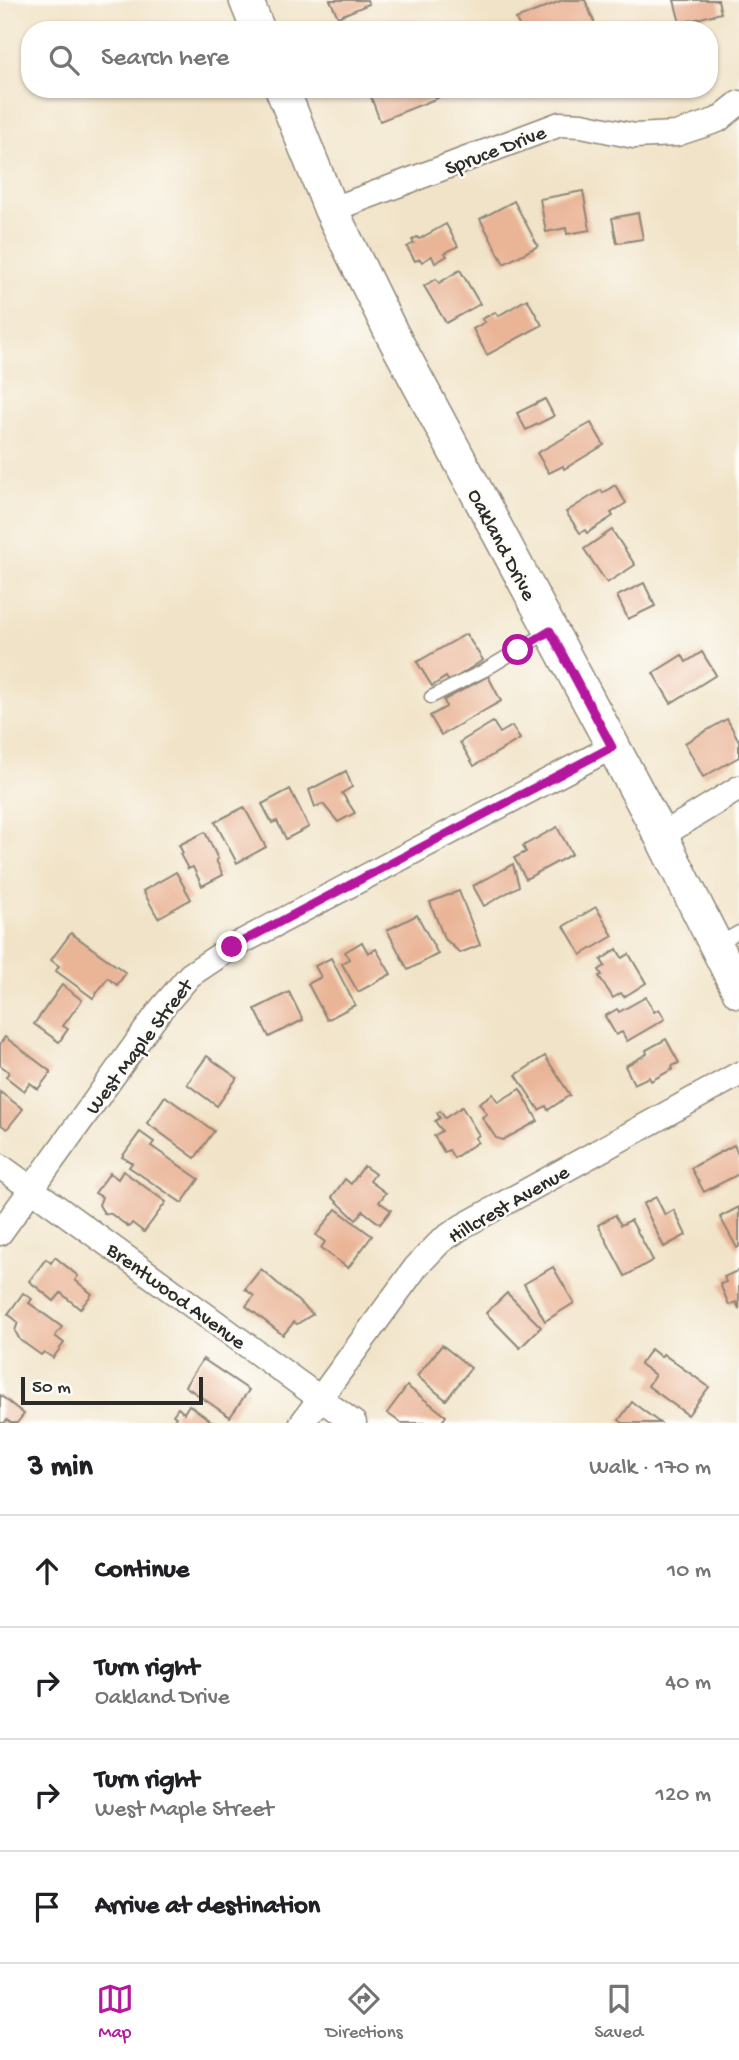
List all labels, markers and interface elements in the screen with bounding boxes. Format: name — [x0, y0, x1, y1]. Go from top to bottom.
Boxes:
search box — [21, 21, 718, 98]
icon: search — [45, 41, 83, 79]
text: Search here — [101, 44, 229, 75]
street label: Spruce Drive — [442, 121, 551, 183]
street label: Oakland Drive — [460, 485, 540, 607]
route start — [502, 634, 533, 665]
route end — [216, 931, 247, 962]
street label: West Maple Street — [82, 974, 201, 1121]
street label: Hillcrest Avenue — [445, 1161, 576, 1251]
street label: Brentwood Avenue — [100, 1238, 250, 1357]
scale bar — [21, 1374, 203, 1406]
text: 50 m — [32, 1377, 71, 1400]
text: 3 min — [28, 1451, 93, 1486]
text: Walk · 170 m — [589, 1455, 711, 1482]
icon: ahead — [28, 1552, 66, 1590]
text: Continue — [95, 1556, 189, 1587]
text: 10 m — [667, 1558, 711, 1585]
text: Turn right — [95, 1654, 199, 1685]
icon: right — [28, 1664, 66, 1702]
text: 40 m — [665, 1670, 711, 1697]
text: Oakland Drive — [95, 1685, 230, 1712]
text: Turn right — [95, 1766, 199, 1797]
icon: right — [28, 1776, 66, 1814]
text: 120 m — [656, 1782, 711, 1809]
text: West Maple Street — [95, 1797, 274, 1824]
icon: arrive — [28, 1888, 66, 1926]
text: Arrive at destination — [95, 1892, 320, 1923]
tab: Map — [96, 1980, 134, 2045]
tab: Directions — [326, 1980, 403, 2045]
tab: Saved — [594, 1980, 643, 2045]

